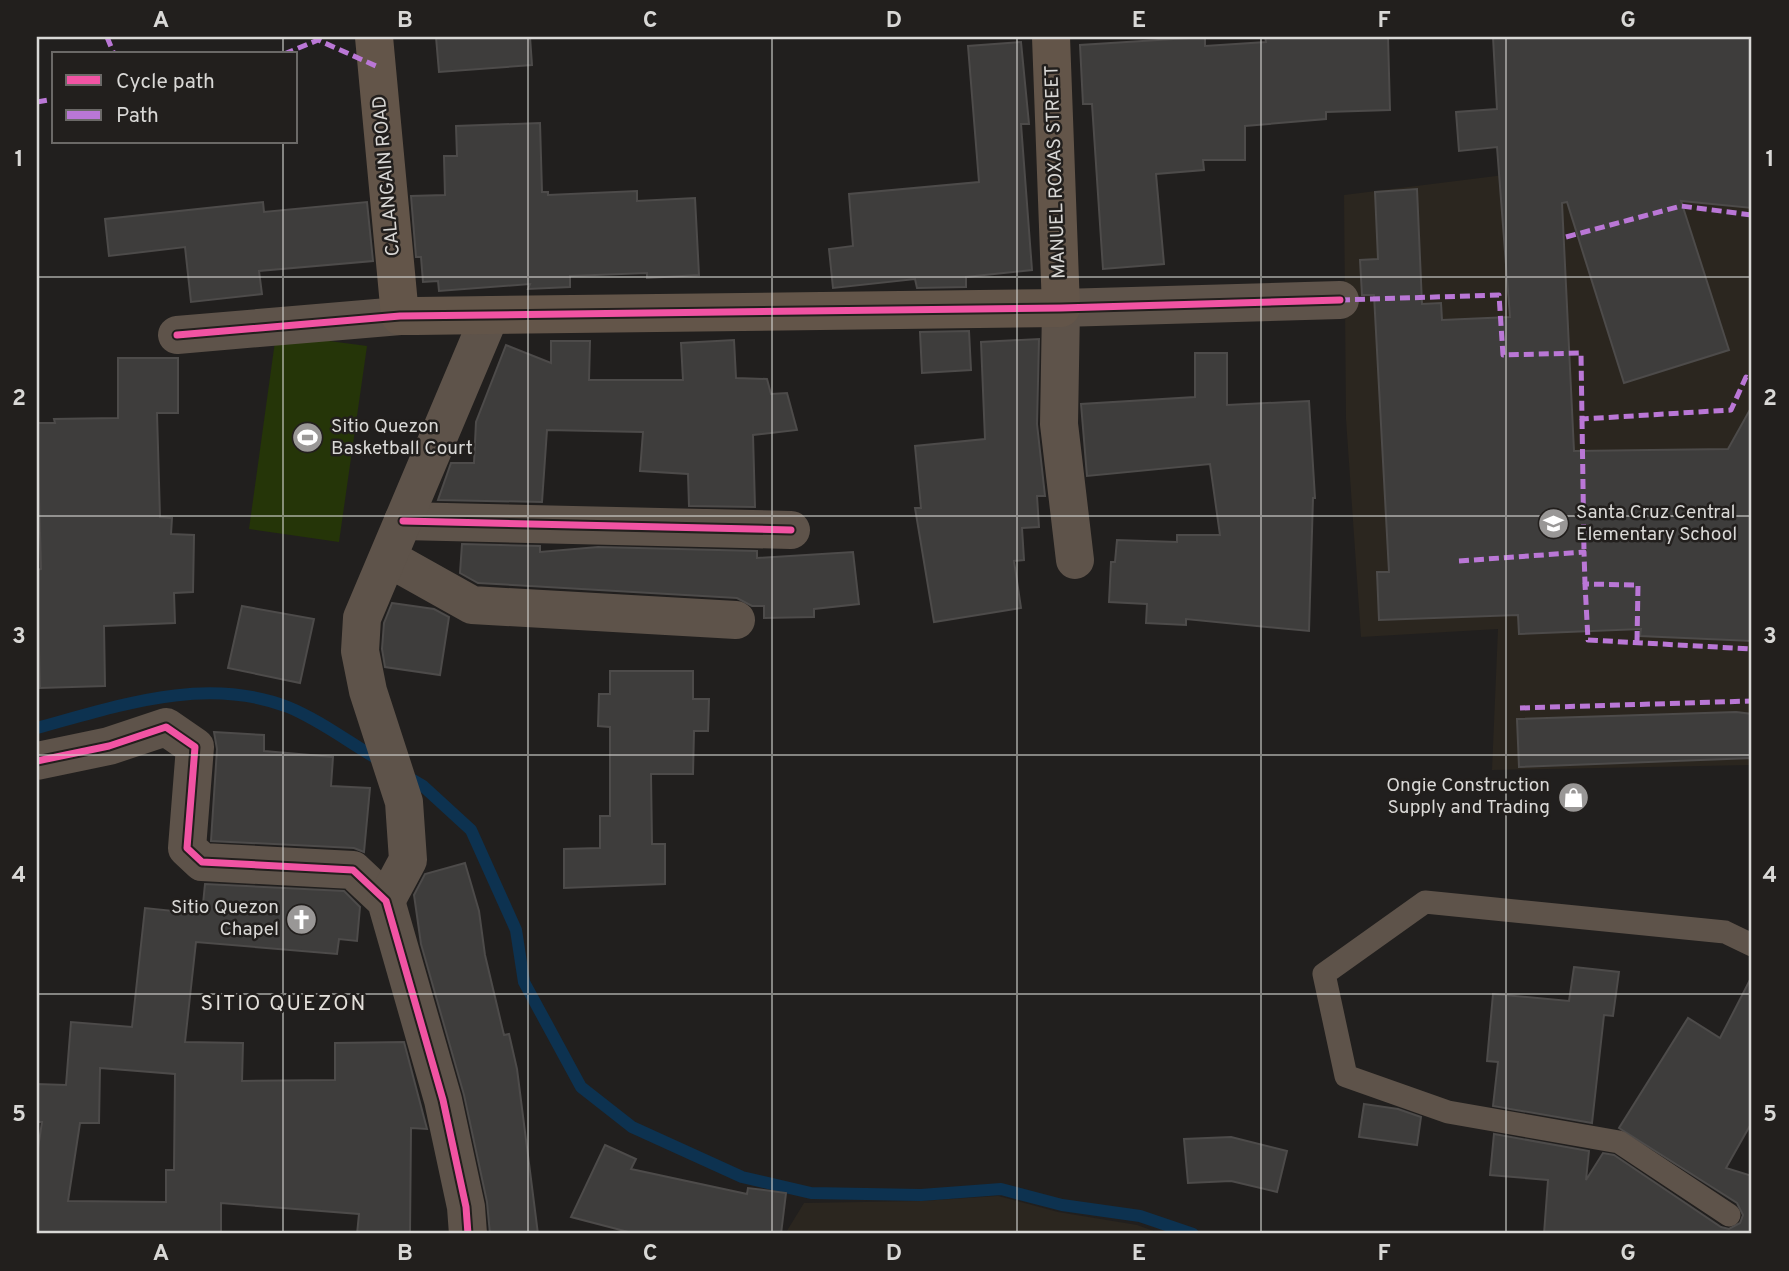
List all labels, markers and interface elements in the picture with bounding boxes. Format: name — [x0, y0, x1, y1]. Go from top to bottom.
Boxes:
text: A — [153, 7, 169, 36]
text: B — [397, 7, 413, 36]
text: C — [643, 7, 657, 36]
text: D — [886, 7, 902, 36]
text: E — [1132, 7, 1146, 36]
text: F — [1377, 7, 1391, 36]
text: G — [1620, 7, 1636, 36]
legend — [52, 52, 298, 144]
street label: MANUEL ROXAS STREET — [1040, 65, 1072, 279]
text: Cycle path — [116, 69, 215, 96]
street label: CALANGAIN ROAD — [368, 95, 406, 257]
text: Path — [116, 103, 159, 130]
text: 1 — [14, 146, 24, 175]
text: 1 — [1765, 146, 1775, 175]
text: 2 — [12, 385, 26, 414]
text: 2 — [1763, 385, 1777, 414]
place label: Sitio Quezon Basketball Court — [331, 415, 473, 461]
sports icon: Sitio Quezon Basketball Court — [291, 421, 325, 455]
place label: Santa Cruz Central Elementary School — [1576, 501, 1737, 547]
school or university icon: Santa Cruz Central Elementary School — [1536, 507, 1570, 541]
text: 3 — [12, 623, 26, 652]
text: 3 — [1763, 623, 1777, 652]
place label: Ongie Construction Supply and Trading — [1386, 774, 1550, 820]
shop icon: Ongie Construction Supply and Trading — [1556, 780, 1590, 814]
text: 4 — [12, 862, 26, 891]
text: 4 — [1763, 862, 1777, 891]
place label: Sitio Quezon Chapel — [171, 896, 279, 942]
church icon: Sitio Quezon Chapel — [285, 902, 319, 936]
district label: SITIO QUEZON — [201, 991, 367, 1018]
text: 5 — [12, 1101, 26, 1130]
text: 5 — [1763, 1101, 1777, 1130]
text: A — [153, 1240, 169, 1269]
text: B — [397, 1240, 413, 1269]
text: C — [643, 1240, 657, 1269]
text: D — [886, 1240, 902, 1269]
text: E — [1132, 1240, 1146, 1269]
text: F — [1377, 1240, 1391, 1269]
text: G — [1620, 1240, 1636, 1269]

